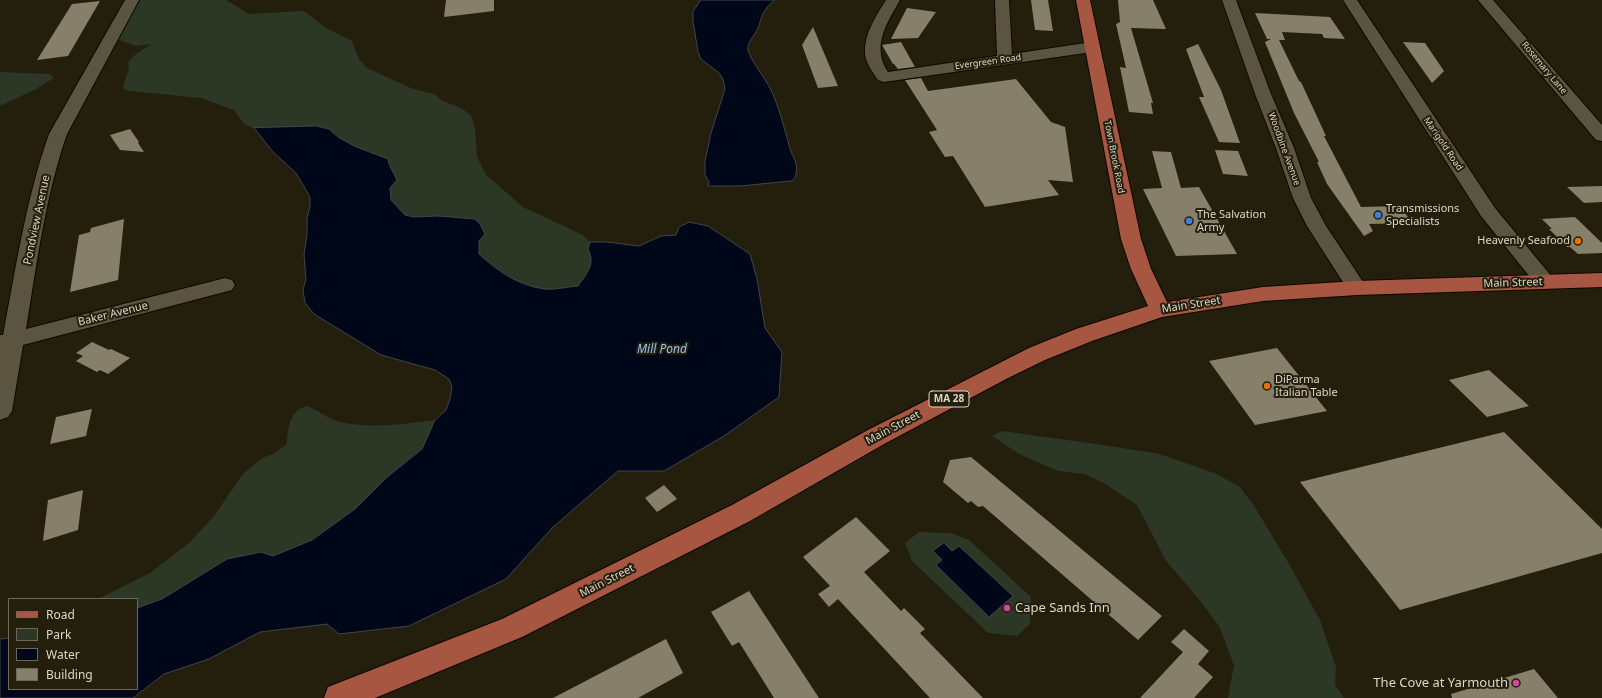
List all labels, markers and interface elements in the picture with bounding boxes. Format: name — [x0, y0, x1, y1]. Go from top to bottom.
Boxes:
street label: Rosemary Lane — [1519, 40, 1569, 96]
street label: Evergreen Road — [954, 52, 1022, 72]
street label: Woodbine Avenue — [1266, 111, 1302, 187]
street label: Marigold Road — [1421, 115, 1465, 173]
street label: Town Brook Road — [1102, 120, 1126, 194]
street label: Pondview Avenue — [21, 174, 53, 266]
place label: Transmissions Specialists — [1386, 202, 1459, 228]
place label: The Salvation Army — [1197, 208, 1266, 234]
marker: Transmissions Specialists — [1373, 210, 1383, 220]
marker: The Salvation Army — [1184, 216, 1194, 226]
place label: Heavenly Seafood — [1477, 234, 1570, 248]
marker: Heavenly Seafood — [1573, 236, 1583, 246]
street label: Main Street — [1483, 275, 1543, 291]
street label: Main Street — [1161, 294, 1221, 316]
street label: Baker Avenue — [77, 299, 149, 329]
water label: Mill Pond — [637, 343, 687, 357]
place label: DiParma Italian Table — [1275, 373, 1338, 399]
marker: DiParma Italian Table — [1262, 381, 1272, 391]
road number: MA 28 — [929, 391, 969, 407]
street label: Main Street — [864, 408, 922, 448]
street label: Main Street — [578, 562, 636, 600]
legend — [8, 598, 138, 690]
place label: Cape Sands Inn — [1015, 600, 1110, 616]
marker: Cape Sands Inn — [1002, 603, 1012, 613]
text: Road — [46, 606, 75, 623]
text: Park — [46, 626, 71, 643]
text: Water — [46, 646, 80, 663]
text: Building — [46, 666, 93, 683]
place label: The Cove at Yarmouth — [1373, 675, 1508, 691]
marker: The Cove at Yarmouth — [1511, 678, 1521, 688]

